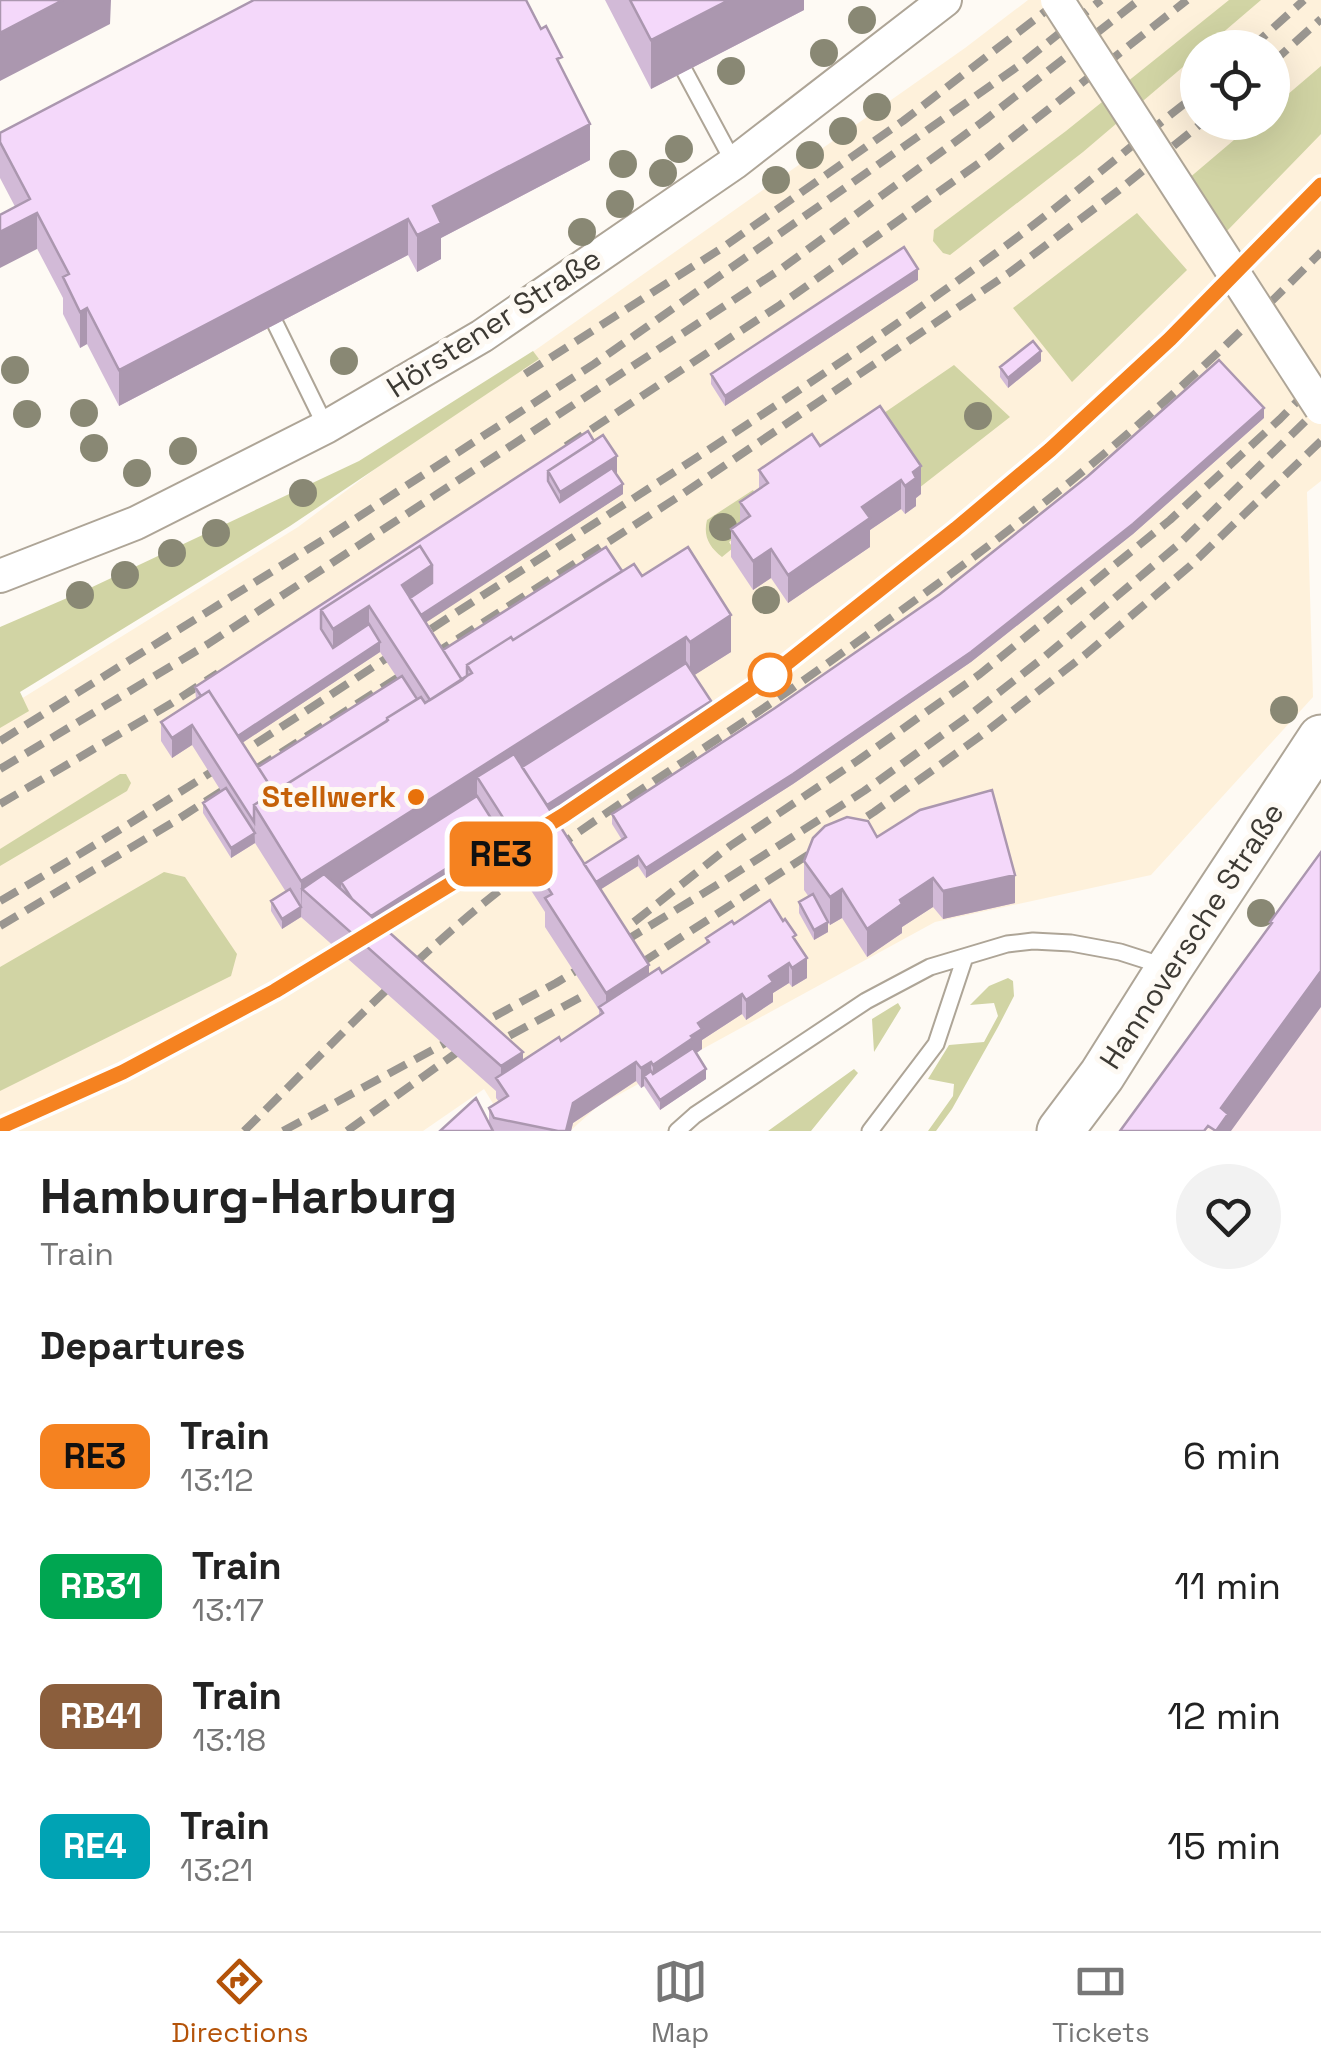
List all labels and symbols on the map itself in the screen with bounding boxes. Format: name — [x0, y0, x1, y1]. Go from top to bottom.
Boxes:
street label: Hörstener Straße — [379, 239, 608, 406]
unlabelled marker — [749, 654, 791, 696]
place label: Stellwerk — [262, 777, 396, 816]
marker: Stellwerk — [405, 786, 427, 808]
street label: Hannoversche Straße — [1091, 795, 1292, 1077]
line badge: RE3 — [444, 822, 558, 886]

